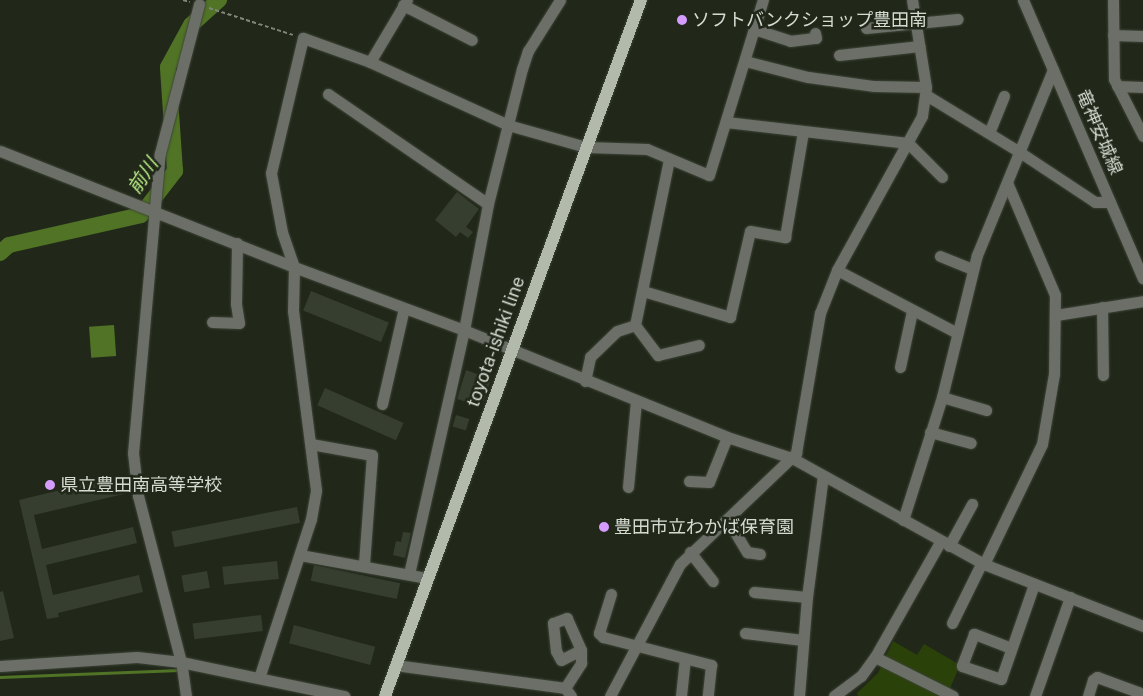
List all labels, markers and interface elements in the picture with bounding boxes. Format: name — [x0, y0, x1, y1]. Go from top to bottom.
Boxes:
place label: ソフトバンクショップ豊田南 — [692, 9, 926, 31]
marker: ソフトバンクショップ豊田南 — [676, 14, 688, 26]
street label: 竜神安城線 — [1071, 86, 1127, 178]
water label: 前川 — [123, 154, 163, 198]
street label: toyota-ishiki line — [462, 274, 530, 410]
place label: 県立豊田南高等学校 — [60, 474, 222, 496]
marker: 県立豊田南高等学校 — [44, 479, 56, 491]
place label: 豊田市立わかば保育園 — [614, 516, 794, 538]
marker: 豊田市立わかば保育園 — [598, 521, 610, 533]

